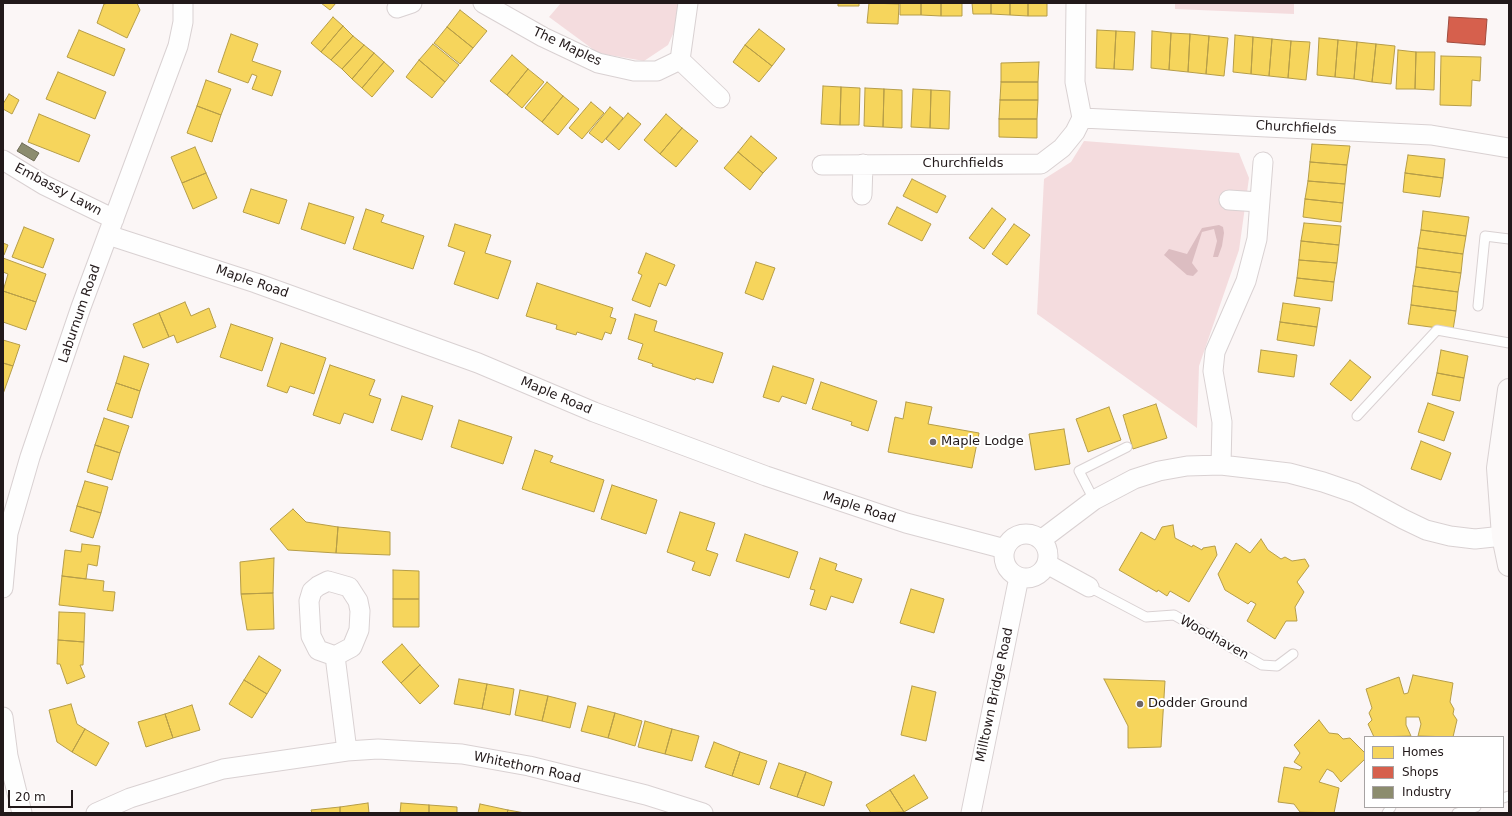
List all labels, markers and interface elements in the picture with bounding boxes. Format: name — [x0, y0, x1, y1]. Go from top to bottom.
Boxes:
street label: The Maples — [530, 24, 604, 70]
street label: Churchfields — [1255, 118, 1337, 138]
street label: Churchfields — [923, 156, 1003, 172]
street label: Embassy Lawn — [12, 160, 104, 220]
street label: Maple Road — [214, 262, 290, 302]
street label: Laburnum Road — [56, 263, 104, 365]
street label: Maple Road — [518, 374, 594, 418]
place label: Maple Lodge — [941, 434, 1024, 450]
marker: Maple Lodge — [928, 437, 938, 447]
street label: Maple Road — [821, 489, 897, 527]
street label: Woodhaven — [1177, 613, 1251, 663]
street label: Milltown Bridge Road — [973, 626, 1017, 764]
place label: Dodder Ground — [1148, 696, 1248, 712]
marker: Dodder Ground — [1135, 699, 1145, 709]
legend — [1364, 736, 1504, 808]
text: Homes — [1402, 745, 1444, 759]
street label: Whitethorn Road — [472, 749, 582, 787]
text: Shops — [1402, 765, 1438, 779]
scale bar — [10, 782, 75, 808]
text: Industry — [1402, 785, 1451, 799]
text: 20 m — [15, 790, 46, 804]

